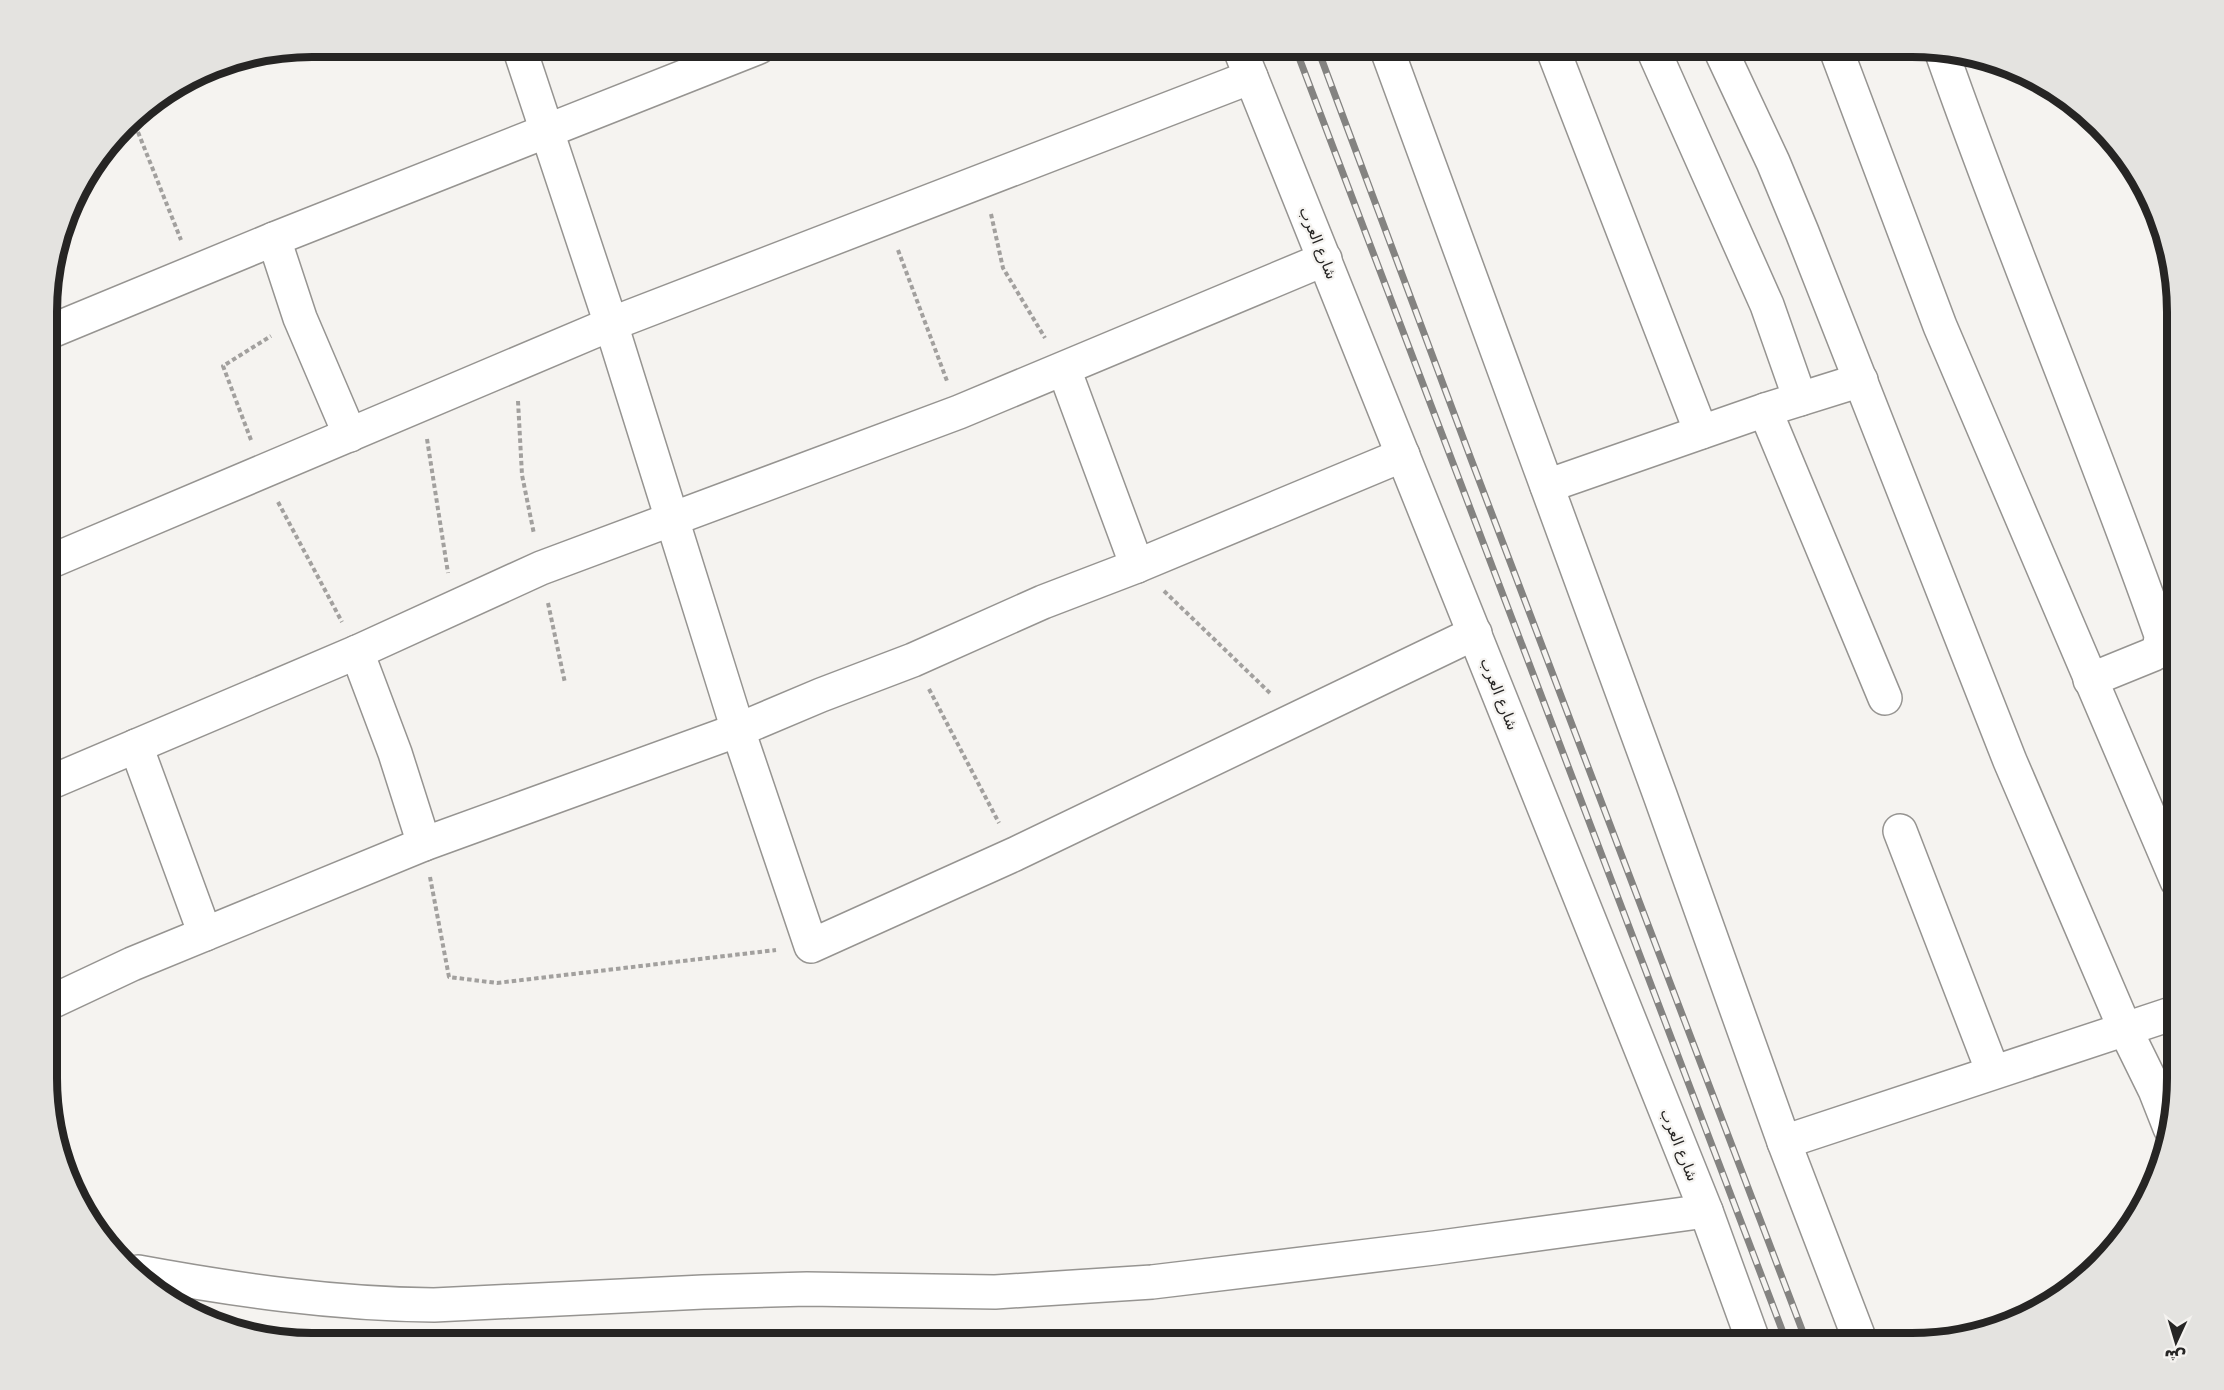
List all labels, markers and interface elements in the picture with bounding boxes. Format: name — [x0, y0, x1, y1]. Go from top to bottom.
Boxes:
street label: شارع العرب — [1295, 204, 1341, 282]
street label: شارع العرب — [1476, 655, 1522, 733]
street label: شارع العرب — [1656, 1106, 1702, 1184]
north arrow — [2146, 1312, 2206, 1372]
text: ش — [2163, 1346, 2187, 1367]

